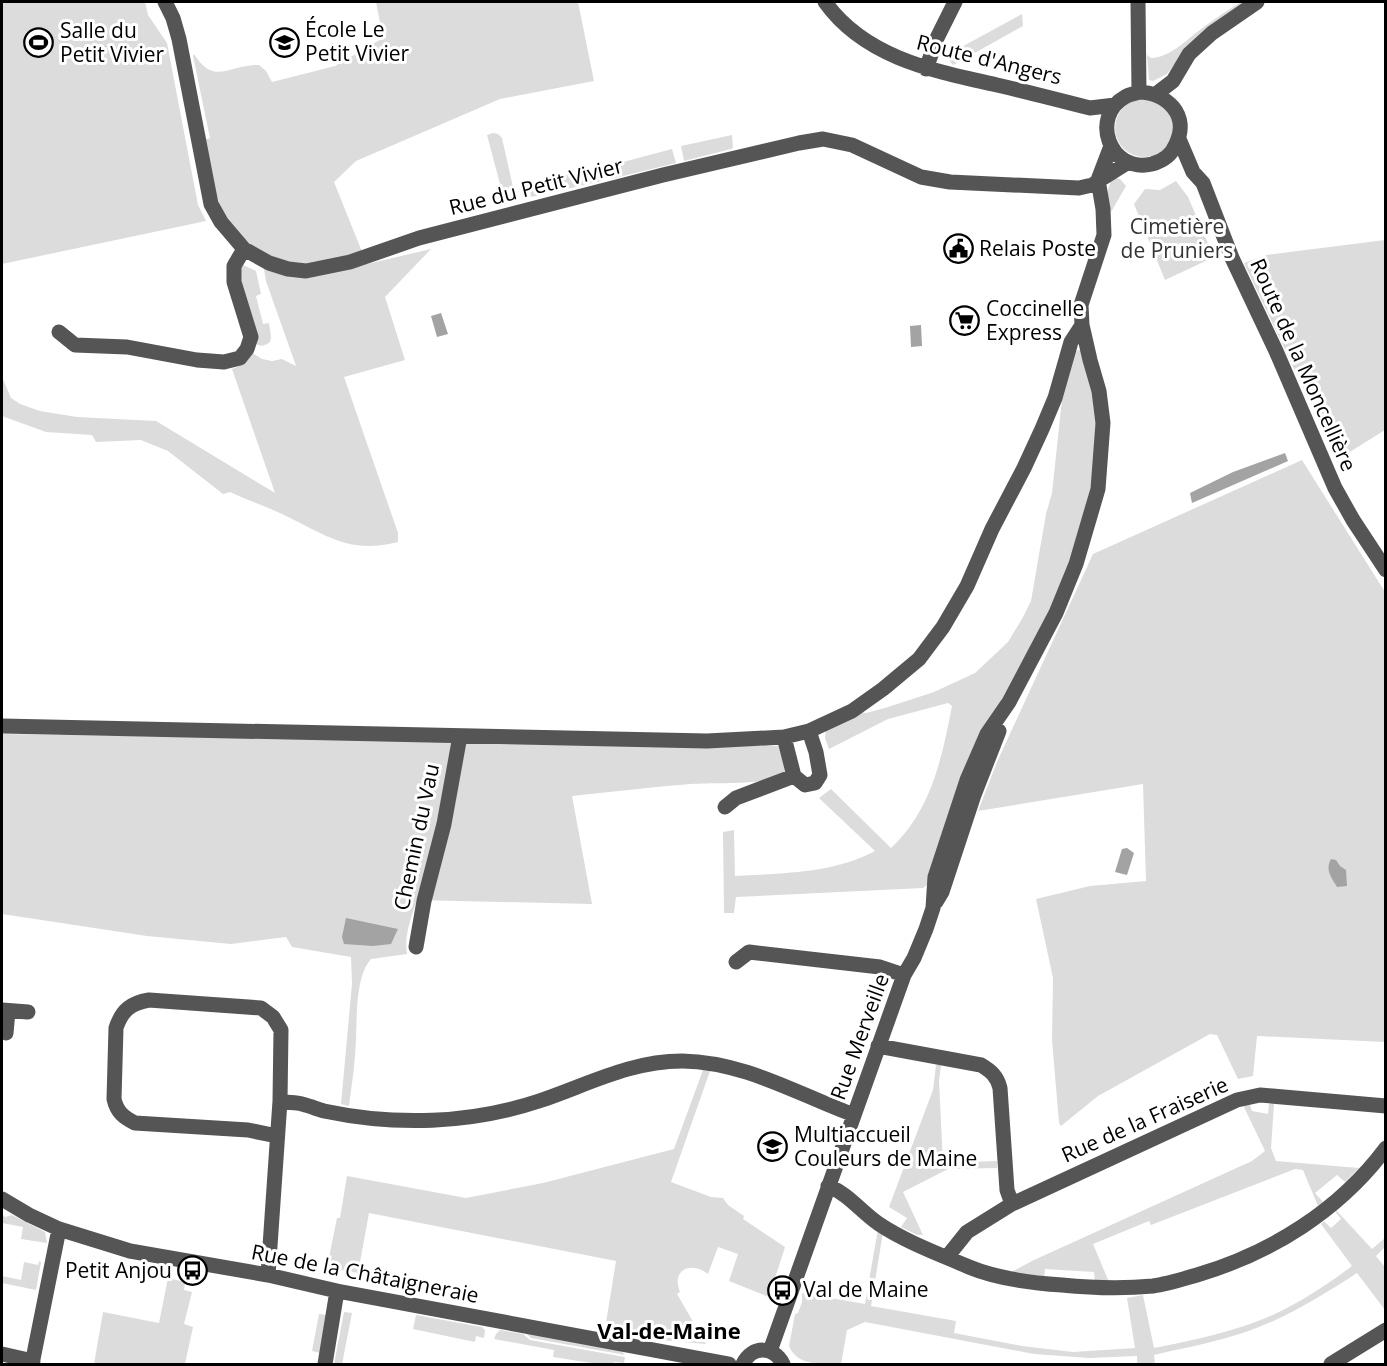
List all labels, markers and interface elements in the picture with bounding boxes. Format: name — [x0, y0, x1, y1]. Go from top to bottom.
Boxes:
place label: École Le Petit Vivier — [305, 15, 410, 67]
place label: Salle du Petit Vivier — [60, 16, 165, 68]
school or university icon: École Le Petit Vivier — [268, 26, 300, 58]
sports icon: Salle du Petit Vivier — [23, 27, 55, 59]
street label: Route d'Angers — [914, 27, 1065, 91]
street label: Rue du Petit Vivier — [446, 151, 626, 221]
park label: Cimetière de Pruniers — [1121, 212, 1233, 264]
public building icon: Relais Poste — [942, 233, 974, 265]
place label: Relais Poste — [979, 234, 1096, 262]
street label: Route de la Moncellière — [1244, 254, 1363, 475]
place label: Coccinelle Express — [986, 294, 1084, 346]
supermarket icon: Coccinelle Express — [949, 305, 981, 337]
street label: Chemin du Vau — [387, 761, 445, 913]
street label: Rue Merveille — [823, 970, 895, 1104]
street label: Rue de la Fraiserie — [1057, 1070, 1232, 1168]
place label: Multiaccueil Couleurs de Maine — [794, 1120, 977, 1172]
school or university icon: Multiaccueil Couleurs de Maine — [757, 1131, 789, 1163]
street label: Rue de la Châtaigneraie — [249, 1237, 481, 1309]
bus stop icon: Petit Anjou — [177, 1255, 209, 1287]
place label: Petit Anjou — [65, 1256, 172, 1284]
bus stop icon: Val de Maine — [766, 1274, 798, 1306]
place label: Val de Maine — [803, 1275, 929, 1303]
district label: Val-de-Maine — [597, 1315, 741, 1345]

